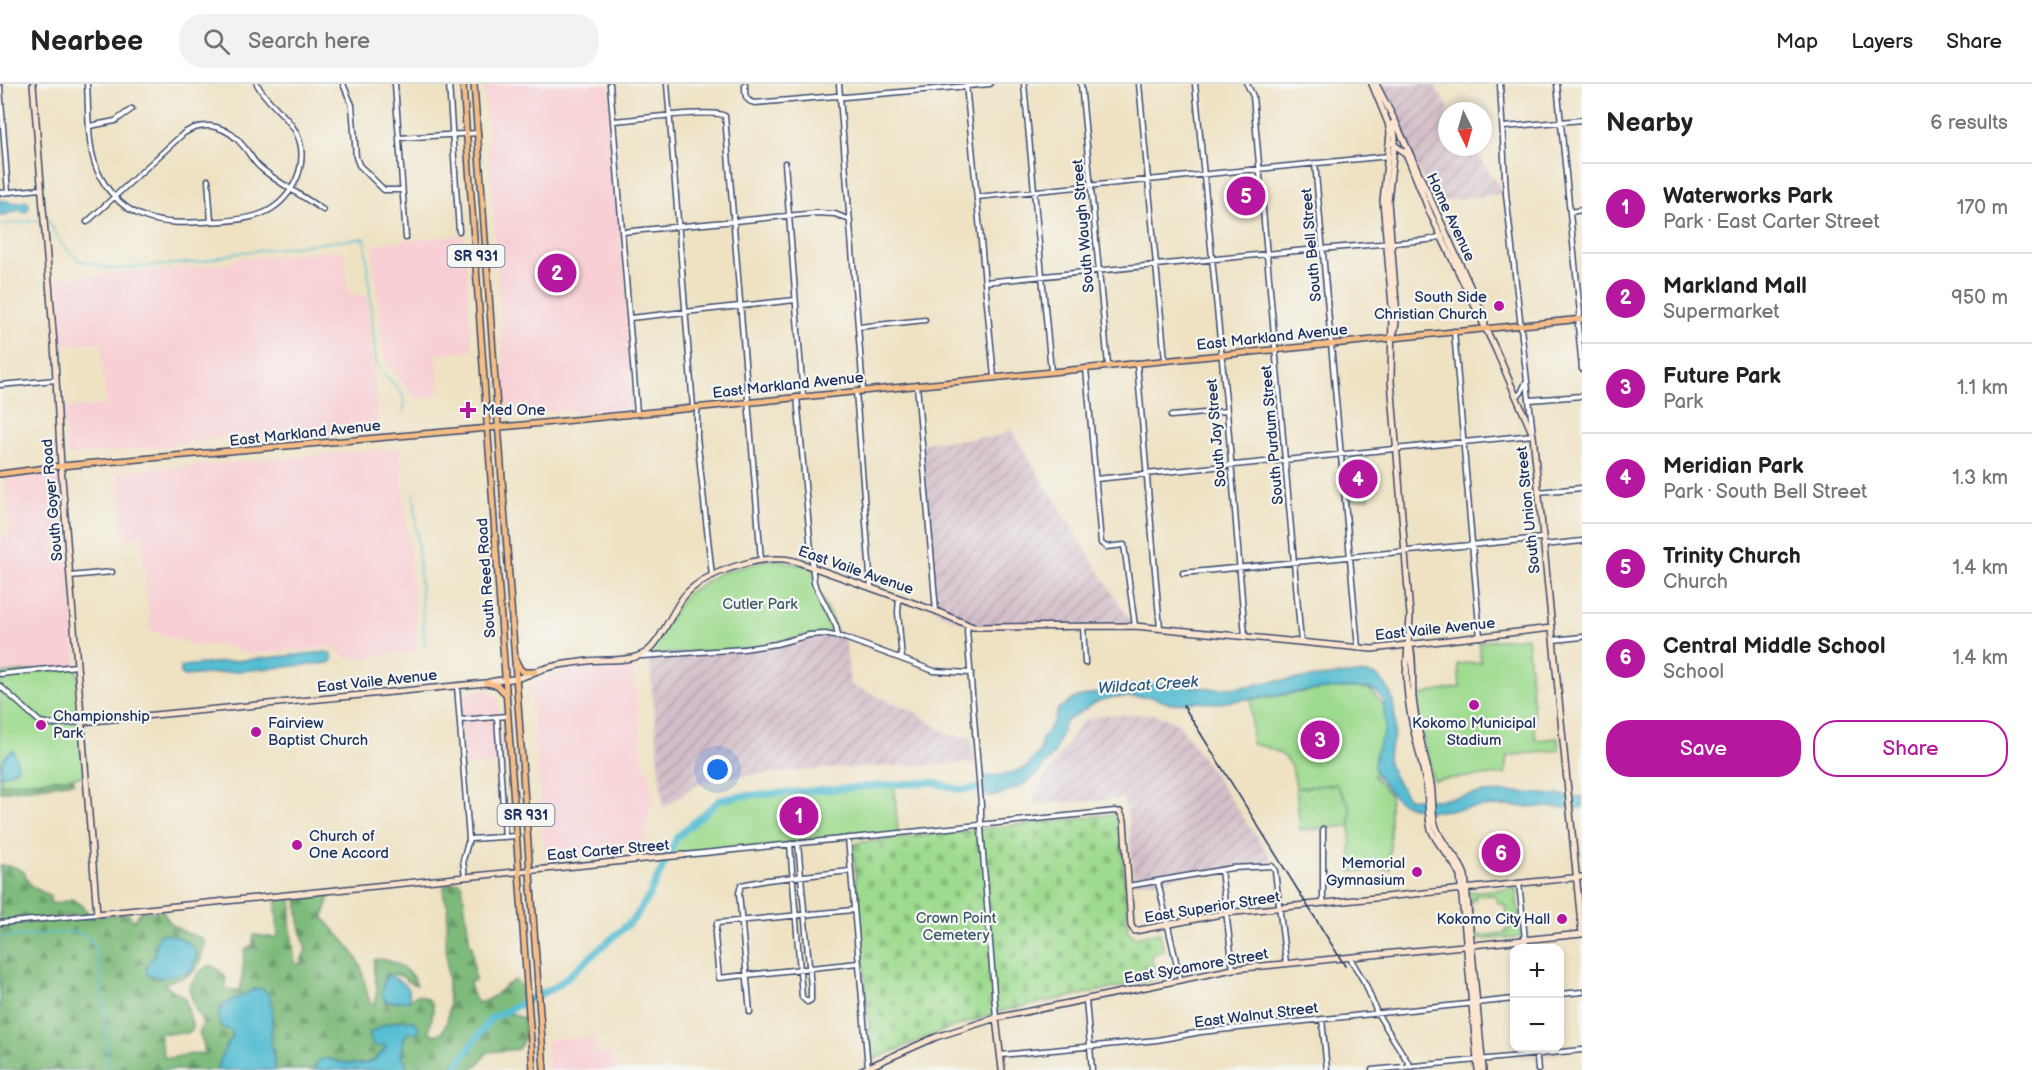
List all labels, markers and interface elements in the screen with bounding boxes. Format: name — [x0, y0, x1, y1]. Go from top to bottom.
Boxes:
search box — [179, 14, 599, 68]
text: Nearbee — [30, 25, 143, 58]
icon: search — [200, 25, 233, 58]
text: Search here — [248, 28, 370, 55]
text: Map — [1776, 29, 1818, 54]
text: Layers — [1851, 29, 1913, 54]
text: Share — [1946, 29, 2002, 54]
north arrow — [1438, 102, 1492, 156]
text: Nearby — [1606, 108, 1693, 139]
text: 6 results — [1930, 111, 2008, 135]
street label: South Waugh Street — [1068, 158, 1099, 293]
street label: Home Avenue — [1422, 170, 1479, 264]
pin: 5 — [1226, 174, 1266, 218]
text: Waterworks Park — [1663, 183, 1833, 210]
street label: South Bell Street — [1297, 187, 1326, 302]
text: 1 — [1621, 196, 1630, 220]
text: 170 m — [1957, 196, 2008, 220]
text: Park · East Carter Street — [1663, 210, 1880, 234]
road number: SR 931 — [448, 245, 504, 267]
pin: 2 — [538, 250, 576, 296]
text: Markland Mall — [1663, 273, 1807, 300]
text: 2 — [1620, 286, 1631, 310]
text: 950 m — [1951, 286, 2008, 310]
place label: South Side Christian Church — [1374, 288, 1487, 324]
marker: South Side Christian Church — [1492, 299, 1506, 313]
text: Supermarket — [1663, 300, 1779, 324]
street label: East Markland Avenue — [1196, 320, 1349, 355]
text: Future Park — [1663, 363, 1781, 390]
street label: South Purdum Street — [1257, 364, 1288, 505]
street label: East Markland Avenue — [712, 368, 865, 403]
text: 3 — [1620, 376, 1631, 400]
text: 1.1 km — [1957, 376, 2008, 400]
street label: South Jay Street — [1202, 378, 1231, 488]
text: Park — [1663, 390, 1703, 414]
marker: Med One — [459, 401, 477, 419]
place label: Med One — [482, 401, 545, 420]
street label: East Markland Avenue — [229, 416, 382, 451]
street label: South Goyer Road — [38, 438, 67, 562]
street label: South Union Street — [1512, 445, 1545, 574]
text: Meridian Park — [1663, 453, 1804, 480]
pin: 4 — [1338, 456, 1378, 502]
text: 4 — [1620, 466, 1631, 490]
text: 1.3 km — [1952, 466, 2008, 490]
text: Park · South Bell Street — [1663, 480, 1867, 504]
street label: South Reed Road — [473, 517, 500, 639]
street label: East Vaile Avenue — [796, 542, 916, 599]
text: Trinity Church — [1663, 543, 1801, 570]
text: 5 — [1620, 556, 1631, 580]
text: 1.4 km — [1952, 556, 2008, 580]
text: Church — [1663, 570, 1728, 594]
park label: Cutler Park — [722, 595, 798, 614]
street label: East Vaile Avenue — [1374, 614, 1496, 645]
text: Central Middle School — [1663, 633, 1885, 660]
text: 6 — [1619, 646, 1632, 670]
text: 1.4 km — [1952, 646, 2008, 670]
text: School — [1663, 660, 1724, 684]
street label: East Vaile Avenue — [316, 666, 438, 697]
water label: Wildcat Creek — [1097, 672, 1200, 698]
marker: Kokomo Municipal Stadium — [1467, 698, 1481, 712]
place label: Championship Park — [53, 707, 150, 743]
place label: Fairview Baptist Church — [268, 714, 368, 750]
place label: Kokomo Municipal Stadium — [1412, 714, 1536, 750]
marker: Championship Park — [34, 718, 48, 732]
pin: 3 — [1300, 718, 1340, 762]
button: Save — [1606, 720, 1801, 777]
button: Share — [1813, 720, 2008, 777]
marker: Fairview Baptist Church — [249, 725, 263, 739]
your location — [703, 755, 732, 784]
pin: 1 — [780, 794, 818, 838]
road number: SR 931 — [498, 804, 554, 826]
place label: Church of One Accord — [309, 827, 389, 863]
pin: 6 — [1482, 830, 1520, 876]
street label: East Carter Street — [546, 836, 670, 865]
marker: Church of One Accord — [290, 838, 304, 852]
place label: Memorial Gymnasium — [1326, 854, 1405, 890]
marker: Memorial Gymnasium — [1410, 865, 1424, 879]
street label: East Superior Street — [1143, 887, 1282, 928]
park label: Crown Point Cemetery — [916, 909, 997, 945]
place label: Kokomo City Hall — [1437, 910, 1550, 929]
marker: Kokomo City Hall — [1555, 912, 1569, 926]
street label: East Sycamore Street — [1123, 944, 1270, 989]
map controls — [1510, 944, 1564, 1052]
button: + — [1510, 944, 1564, 998]
street label: East Walnut Street — [1193, 998, 1320, 1033]
button: − — [1510, 998, 1564, 1052]

